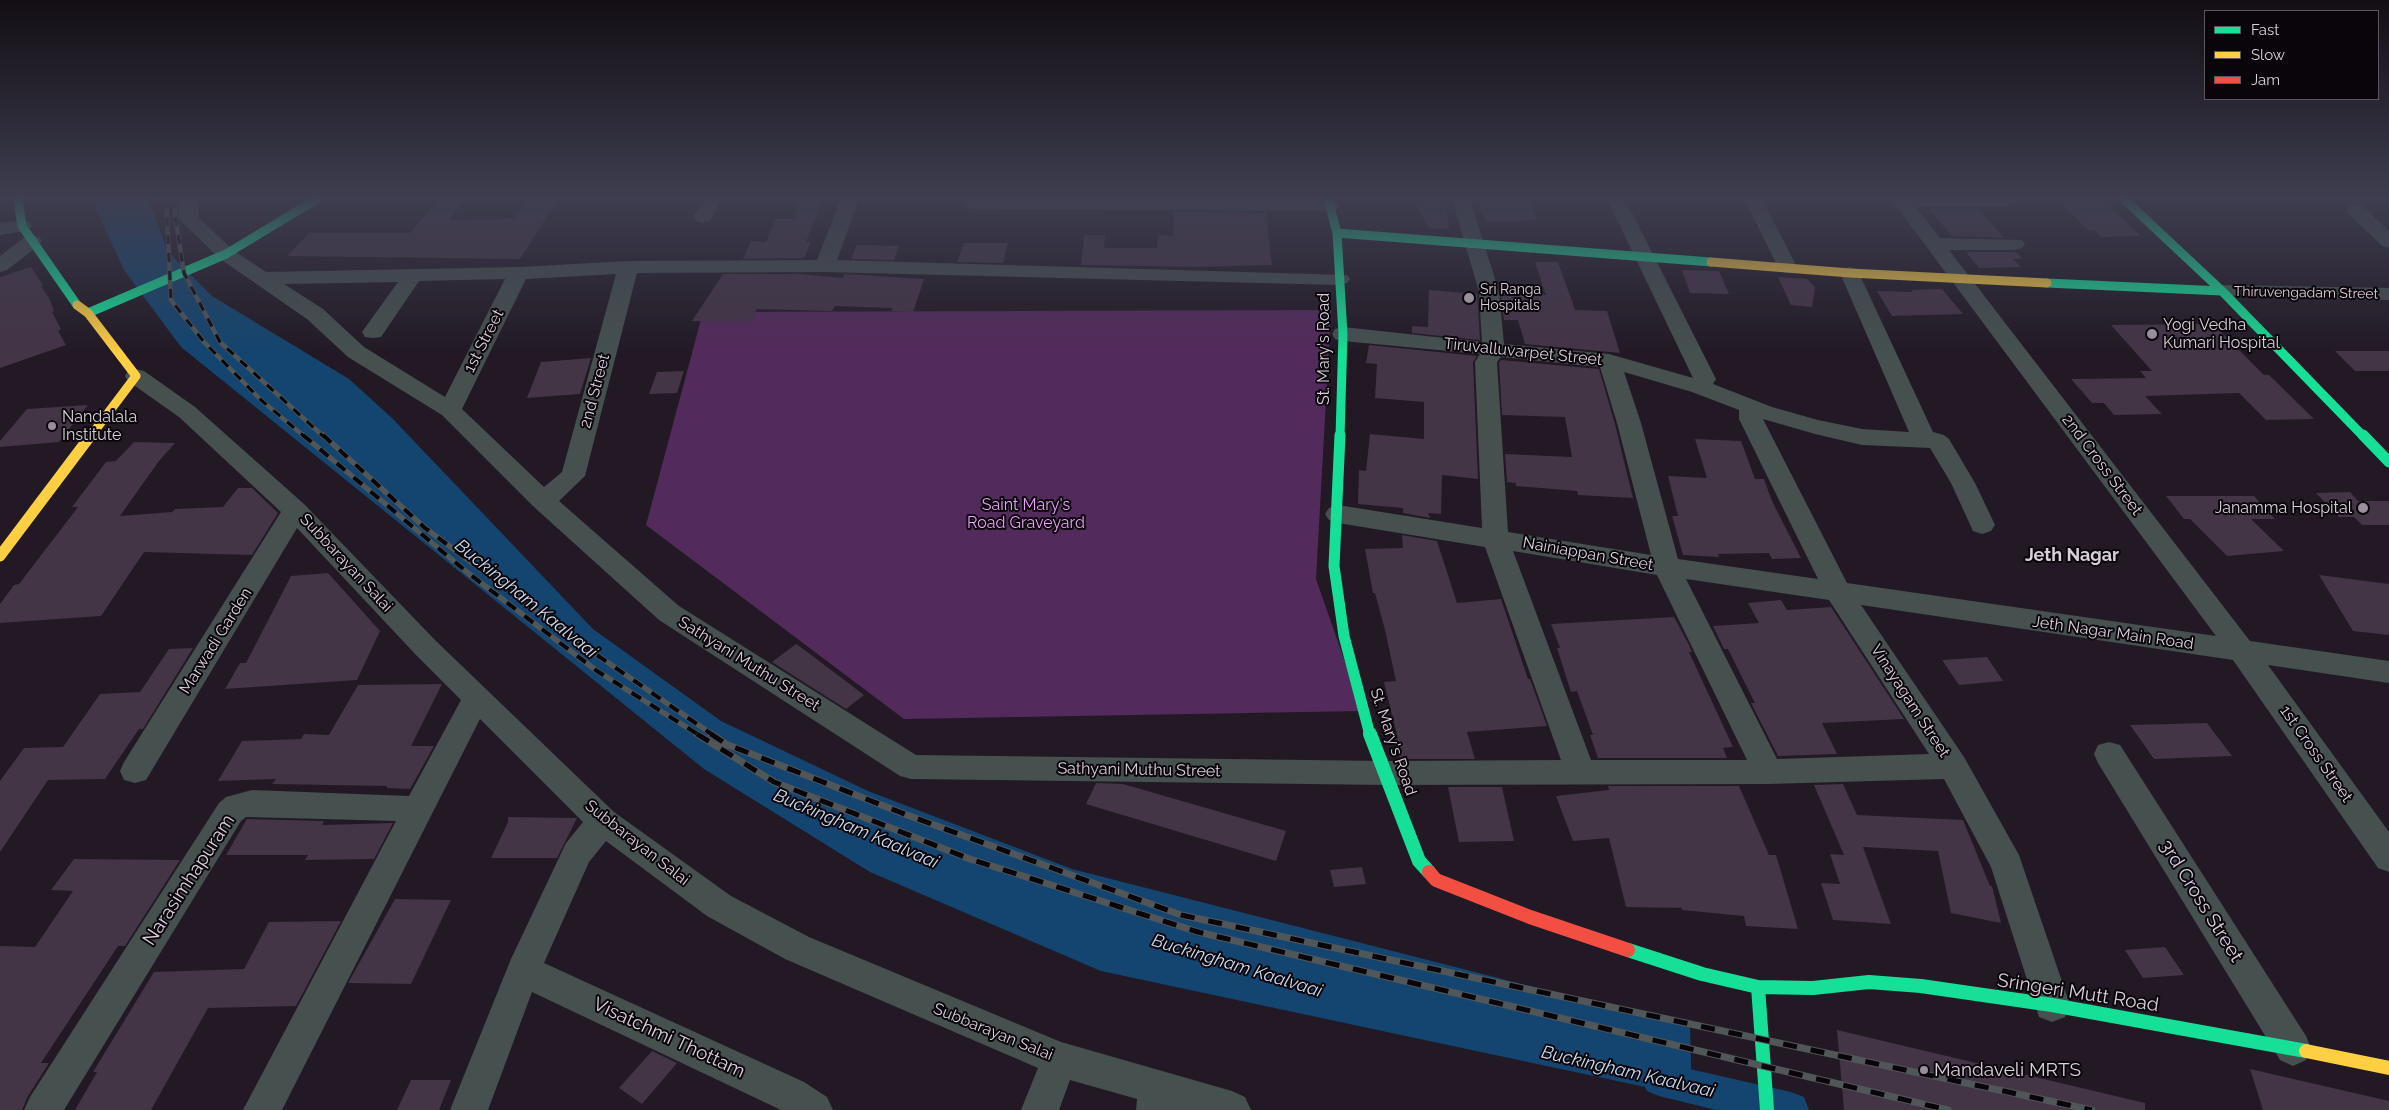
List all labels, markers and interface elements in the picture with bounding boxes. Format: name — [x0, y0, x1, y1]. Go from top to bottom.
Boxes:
legend — [2204, 10, 2379, 100]
text: Fast — [2251, 21, 2279, 39]
text: Slow — [2251, 46, 2285, 64]
text: Jam — [2251, 71, 2280, 89]
place label: Sri Ranga Hospitals — [1480, 282, 1541, 314]
street label: Thiruvengadam Street — [2234, 283, 2378, 303]
marker: Sri Ranga Hospitals — [1462, 291, 1476, 305]
street label: St. Mary's Road — [1314, 293, 1334, 405]
street label: 1st Street — [460, 306, 508, 376]
place label: Yogi Vedha Kumari Hospital — [2163, 315, 2280, 353]
marker: Yogi Vedha Kumari Hospital — [2145, 327, 2159, 341]
street label: Tiruvalluvarpet Street — [1443, 334, 1603, 370]
street label: 2nd Street — [576, 352, 614, 430]
place label: Nandalala Institute — [62, 407, 137, 445]
street label: 2nd Cross Street — [2058, 411, 2146, 519]
marker: Nandalala Institute — [46, 420, 58, 432]
park label: Saint Mary's Road Graveyard — [967, 495, 1085, 533]
place label: Janamma Hospital — [2215, 498, 2352, 518]
marker: Janamma Hospital — [2356, 501, 2370, 515]
street label: Subbarayan Salai — [296, 510, 396, 616]
street label: Nainiappan Street — [1521, 533, 1655, 575]
water label: Buckingham Kaalvaai — [450, 535, 602, 663]
district label: Jeth Nagar — [2025, 545, 2119, 567]
street label: Marwadi Garden — [176, 584, 256, 698]
street label: Jeth Nagar Main Road — [2031, 612, 2195, 654]
street label: Sathyani Muthu Street — [675, 613, 823, 715]
street label: Vinayagam Street — [1866, 641, 1954, 761]
street label: St. Mary's Road — [1366, 686, 1420, 798]
street label: 1st Cross Street — [2276, 702, 2356, 806]
street label: Sathyani Muthu Street — [1057, 759, 1221, 781]
water label: Buckingham Kaalvaai — [770, 784, 942, 874]
street label: Subbarayan Salai — [581, 796, 693, 890]
street label: Narasimhapuram — [138, 810, 240, 950]
street label: 3rd Cross Street — [2154, 836, 2248, 966]
water label: Buckingham Kaalvaai — [1149, 930, 1325, 1002]
street label: Sringeri Mutt Road — [1996, 969, 2160, 1017]
street label: Visatchmi Thottam — [589, 993, 749, 1083]
street label: Subbarayan Salai — [930, 999, 1056, 1065]
water label: Buckingham Kaalvaai — [1539, 1042, 1717, 1102]
place label: Mandaveli MRTS — [1934, 1059, 2081, 1081]
marker: Mandaveli MRTS — [1918, 1064, 1930, 1076]

